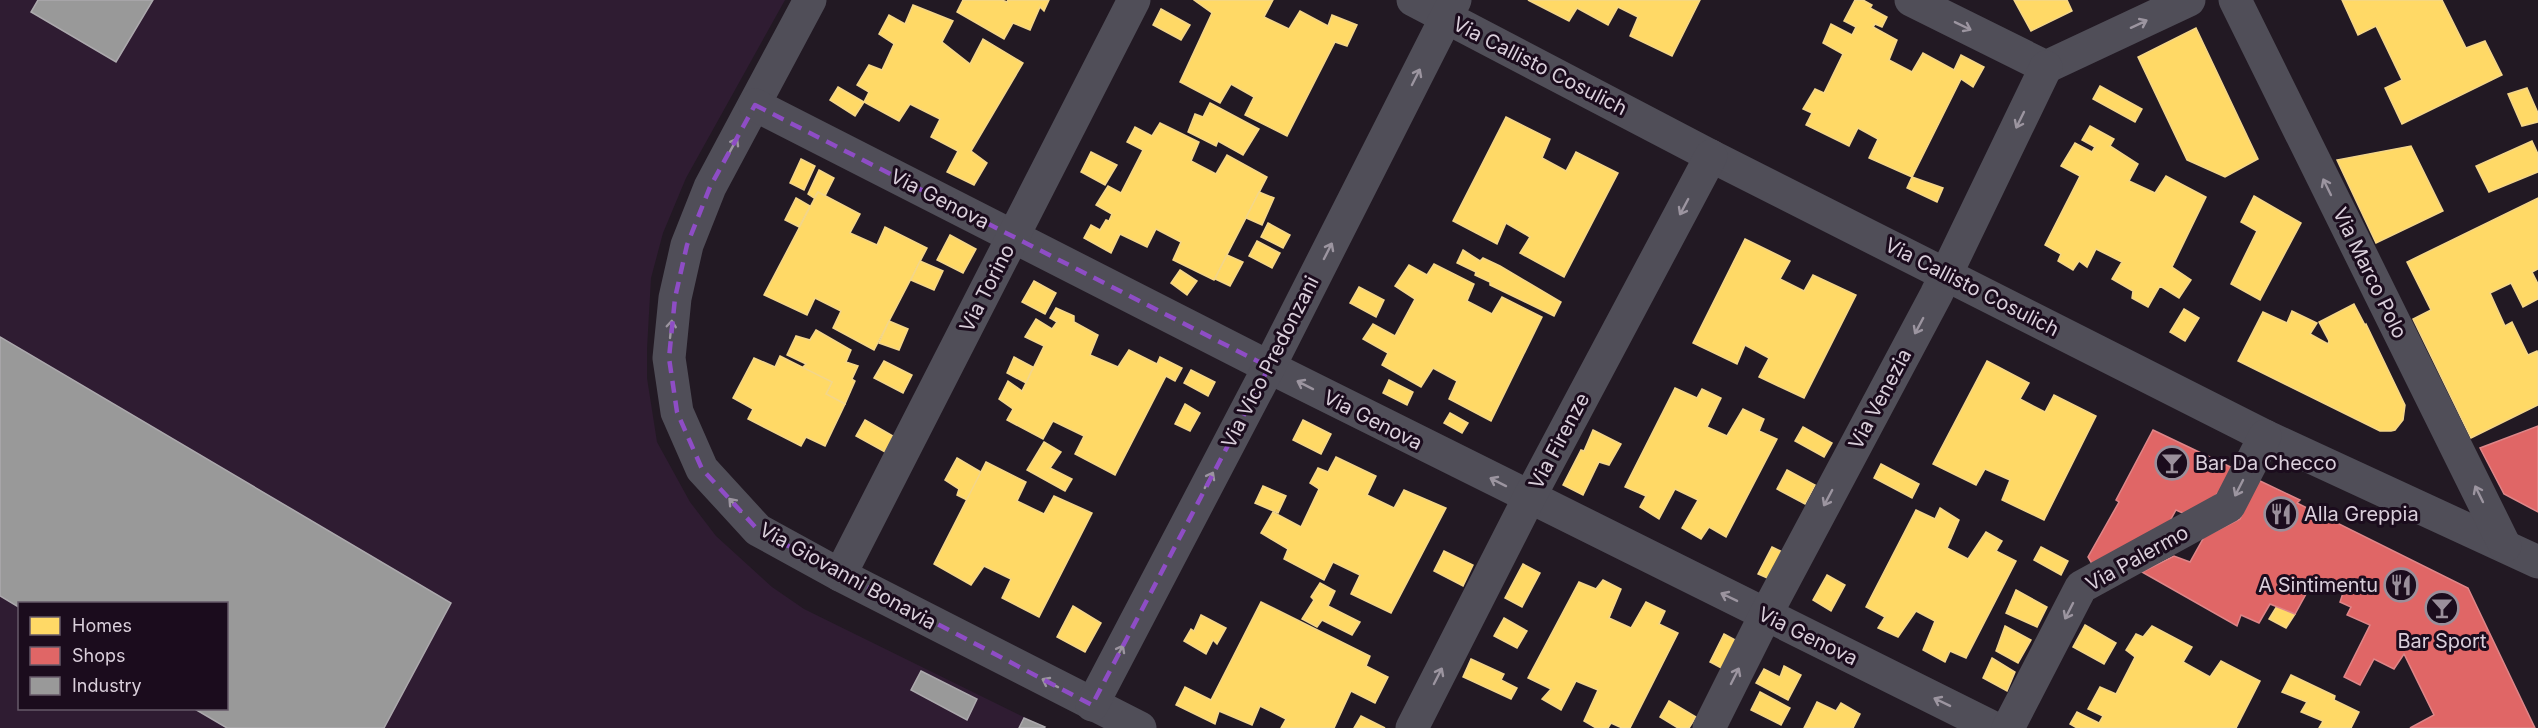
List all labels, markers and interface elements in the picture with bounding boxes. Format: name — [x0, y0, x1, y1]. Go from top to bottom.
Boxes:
street label: Via Callisto Cosulich — [1449, 12, 1631, 120]
one-way arrow — [2129, 17, 2147, 29]
one-way arrow — [1954, 20, 1971, 32]
one-way arrow — [1410, 68, 1422, 86]
one-way arrow — [2014, 110, 2026, 128]
one-way arrow — [727, 138, 739, 155]
street label: Via Genova — [886, 164, 994, 234]
one-way arrow — [2321, 179, 2333, 197]
one-way arrow — [1678, 198, 1690, 215]
street label: Via Marco Polo — [2328, 204, 2412, 342]
street label: Via Callisto Cosulich — [1881, 233, 2063, 341]
street label: Via Torino — [955, 240, 1019, 336]
one-way arrow — [1322, 242, 1334, 260]
street label: Via Vico Predonzani — [1216, 272, 1324, 452]
one-way arrow — [1913, 317, 1925, 334]
one-way arrow — [666, 320, 677, 340]
street label: Via Venezia — [1844, 345, 1916, 453]
one-way arrow — [1297, 379, 1315, 391]
street label: Via Genova — [1319, 385, 1427, 455]
street label: Via Firenze — [1524, 389, 1594, 493]
bar icon: Bar Da Checco — [2154, 445, 2190, 481]
place label: Bar Da Checco — [2195, 451, 2337, 475]
one-way arrow — [1204, 471, 1216, 489]
one-way arrow — [1490, 476, 1508, 488]
one-way arrow — [2232, 479, 2244, 497]
one-way arrow — [2473, 485, 2485, 503]
one-way arrow — [1822, 489, 1834, 506]
restaurant icon: Alla Greppia — [2263, 496, 2299, 532]
one-way arrow — [728, 498, 742, 513]
place label: Alla Greppia — [2304, 502, 2419, 526]
street label: Via Giovanni Bonavia — [755, 517, 941, 635]
street label: Via Palermo — [2082, 520, 2192, 596]
restaurant icon: A Sintimentu — [2383, 567, 2419, 603]
place label: A Sintimentu — [2258, 573, 2378, 597]
bar icon: Bar Sport — [2424, 590, 2460, 626]
one-way arrow — [1721, 591, 1739, 603]
one-way arrow — [2063, 601, 2074, 619]
legend — [18, 602, 228, 710]
street label: Via Genova — [1754, 602, 1862, 670]
text: Homes — [72, 615, 132, 636]
place label: Bar Sport — [2398, 629, 2487, 653]
text: Shops — [72, 645, 126, 666]
one-way arrow — [1113, 645, 1125, 662]
one-way arrow — [1433, 667, 1445, 685]
one-way arrow — [1730, 667, 1742, 685]
text: Industry — [72, 675, 142, 696]
one-way arrow — [1041, 677, 1059, 688]
one-way arrow — [1933, 696, 1951, 708]

